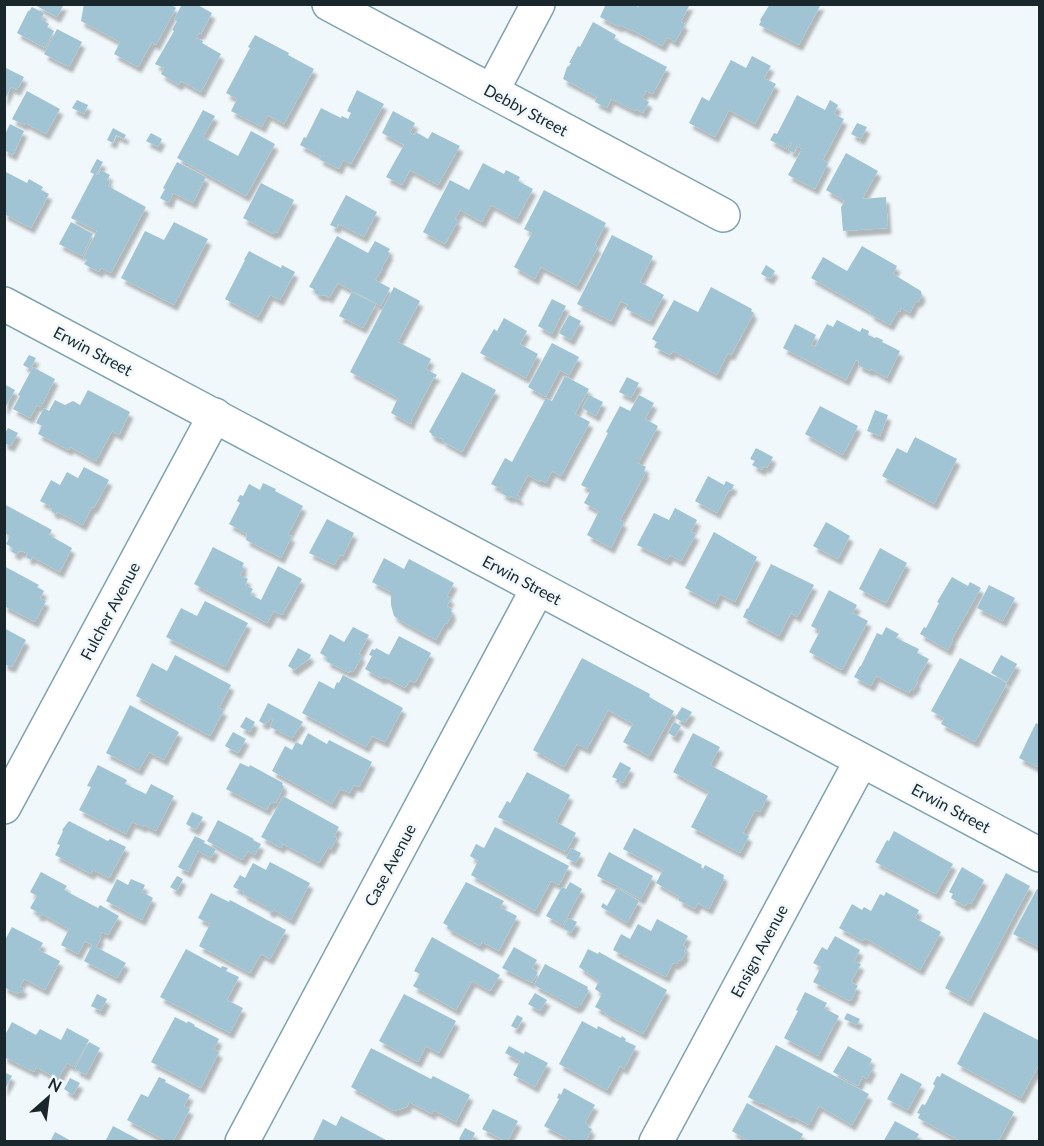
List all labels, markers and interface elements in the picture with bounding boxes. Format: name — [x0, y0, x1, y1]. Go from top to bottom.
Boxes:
street label: Debby Street — [481, 80, 572, 140]
street label: Erwin Street — [51, 322, 136, 379]
street label: Erwin Street — [480, 551, 565, 608]
street label: Fulcher Avenue — [76, 559, 143, 663]
street label: Erwin Street — [909, 779, 994, 836]
street label: Case Avenue — [360, 820, 419, 909]
street label: Ensign Avenue — [726, 901, 791, 1000]
north arrow — [18, 1068, 78, 1128]
text: N — [45, 1073, 65, 1096]

